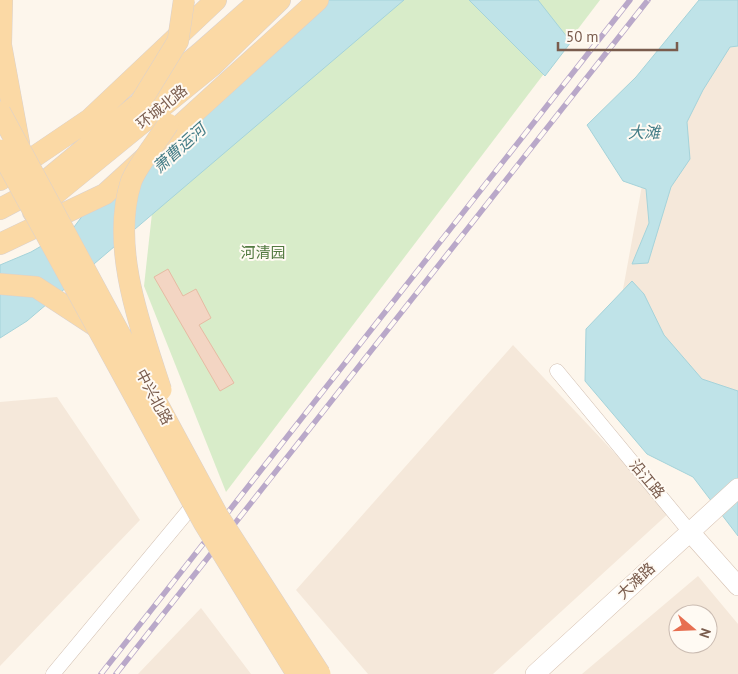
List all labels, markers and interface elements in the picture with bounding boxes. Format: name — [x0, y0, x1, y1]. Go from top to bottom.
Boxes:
scale bar — [558, 20, 677, 52]
text: 50 m — [566, 27, 599, 46]
street label: 环城北路 — [132, 80, 191, 133]
water label: 萧曹运河 — [149, 117, 212, 177]
water label: 大滩 — [628, 122, 662, 142]
park label: 河清园 — [240, 243, 286, 262]
street label: 中兴北路 — [132, 366, 177, 428]
street label: 沿江路 — [626, 455, 669, 502]
street label: 大滩路 — [613, 558, 659, 603]
north arrow — [668, 604, 718, 654]
text: N — [695, 626, 715, 641]

